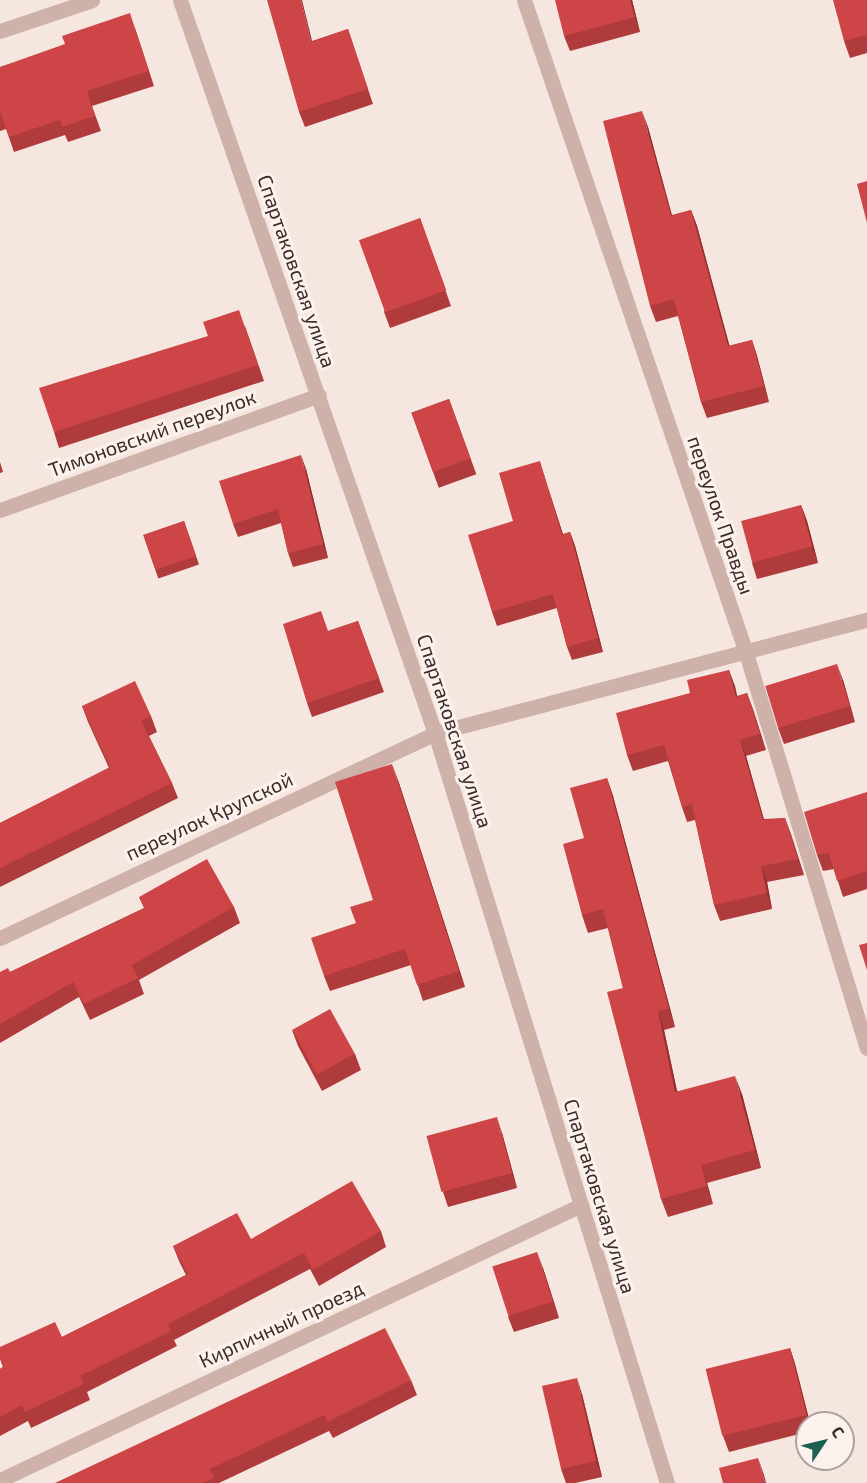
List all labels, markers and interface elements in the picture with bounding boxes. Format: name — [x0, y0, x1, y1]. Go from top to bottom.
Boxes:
street label: Спартаковская улица — [253, 171, 341, 371]
street label: Тимоновский переулок — [45, 384, 259, 482]
street label: переулок Правды — [683, 433, 759, 597]
street label: Спартаковская улица — [412, 631, 498, 831]
street label: переулок Крупской — [122, 767, 296, 865]
street label: Спартаковская улица — [559, 1096, 641, 1296]
street label: Кирпичный проезд — [195, 1275, 367, 1373]
north arrow — [795, 1411, 855, 1471]
text: С — [828, 1422, 849, 1441]

